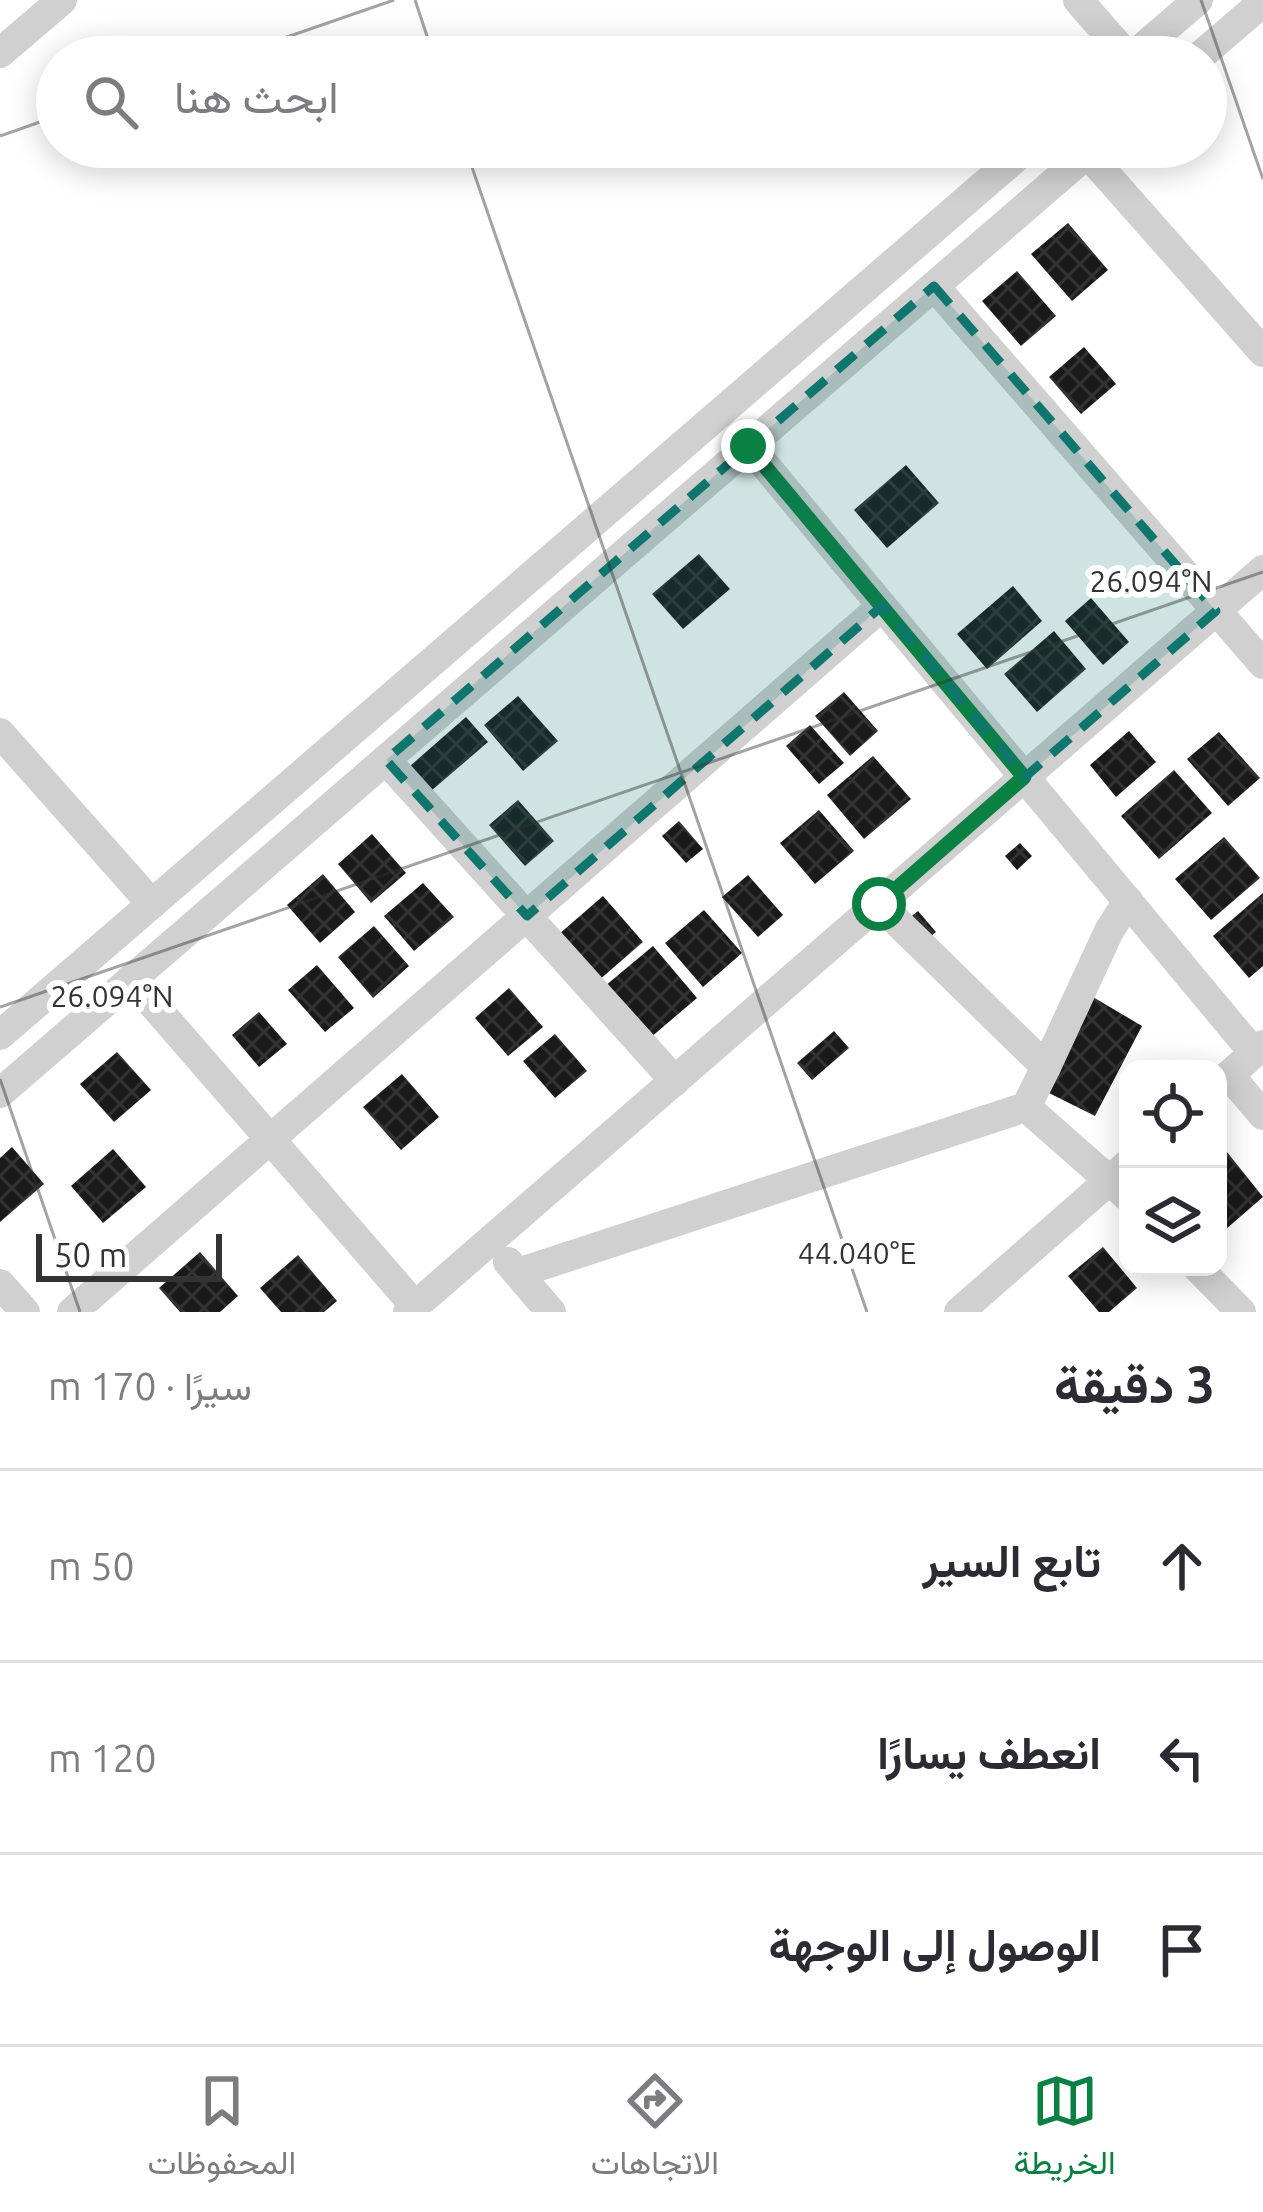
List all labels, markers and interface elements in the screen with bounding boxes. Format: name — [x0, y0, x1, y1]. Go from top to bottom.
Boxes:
search box — [36, 36, 1227, 168]
icon: search — [78, 69, 144, 135]
text: ابحث هنا — [174, 71, 339, 122]
route end — [721, 419, 775, 473]
text: 26.094°N — [1089, 564, 1213, 598]
route start — [852, 877, 906, 931]
text: 26.094°N — [50, 979, 174, 1013]
map controls — [1119, 1060, 1227, 1276]
button: locate — [1119, 1060, 1227, 1168]
button: layers — [1119, 1168, 1227, 1276]
scale bar — [36, 1228, 222, 1281]
text: 50 m — [54, 1236, 127, 1273]
text: 44.040°E — [798, 1236, 916, 1270]
text: 3 دقيقة — [1054, 1355, 1215, 1413]
text: سيرًا · 170 m — [48, 1364, 252, 1407]
icon: ahead — [1149, 1533, 1215, 1599]
text: تابع السير — [923, 1535, 1101, 1586]
text: 50 m — [48, 1544, 135, 1587]
icon: left — [1149, 1725, 1215, 1791]
text: انعطف يسارًا — [877, 1727, 1101, 1778]
text: 120 m — [48, 1736, 157, 1779]
icon: arrive — [1149, 1917, 1215, 1983]
text: الوصول إلى الوجهة — [769, 1919, 1101, 1970]
tab: المحفوظات — [147, 2068, 296, 2192]
tab: الاتجاهات — [591, 2068, 719, 2192]
tab: الخريطة — [1014, 2068, 1116, 2192]

